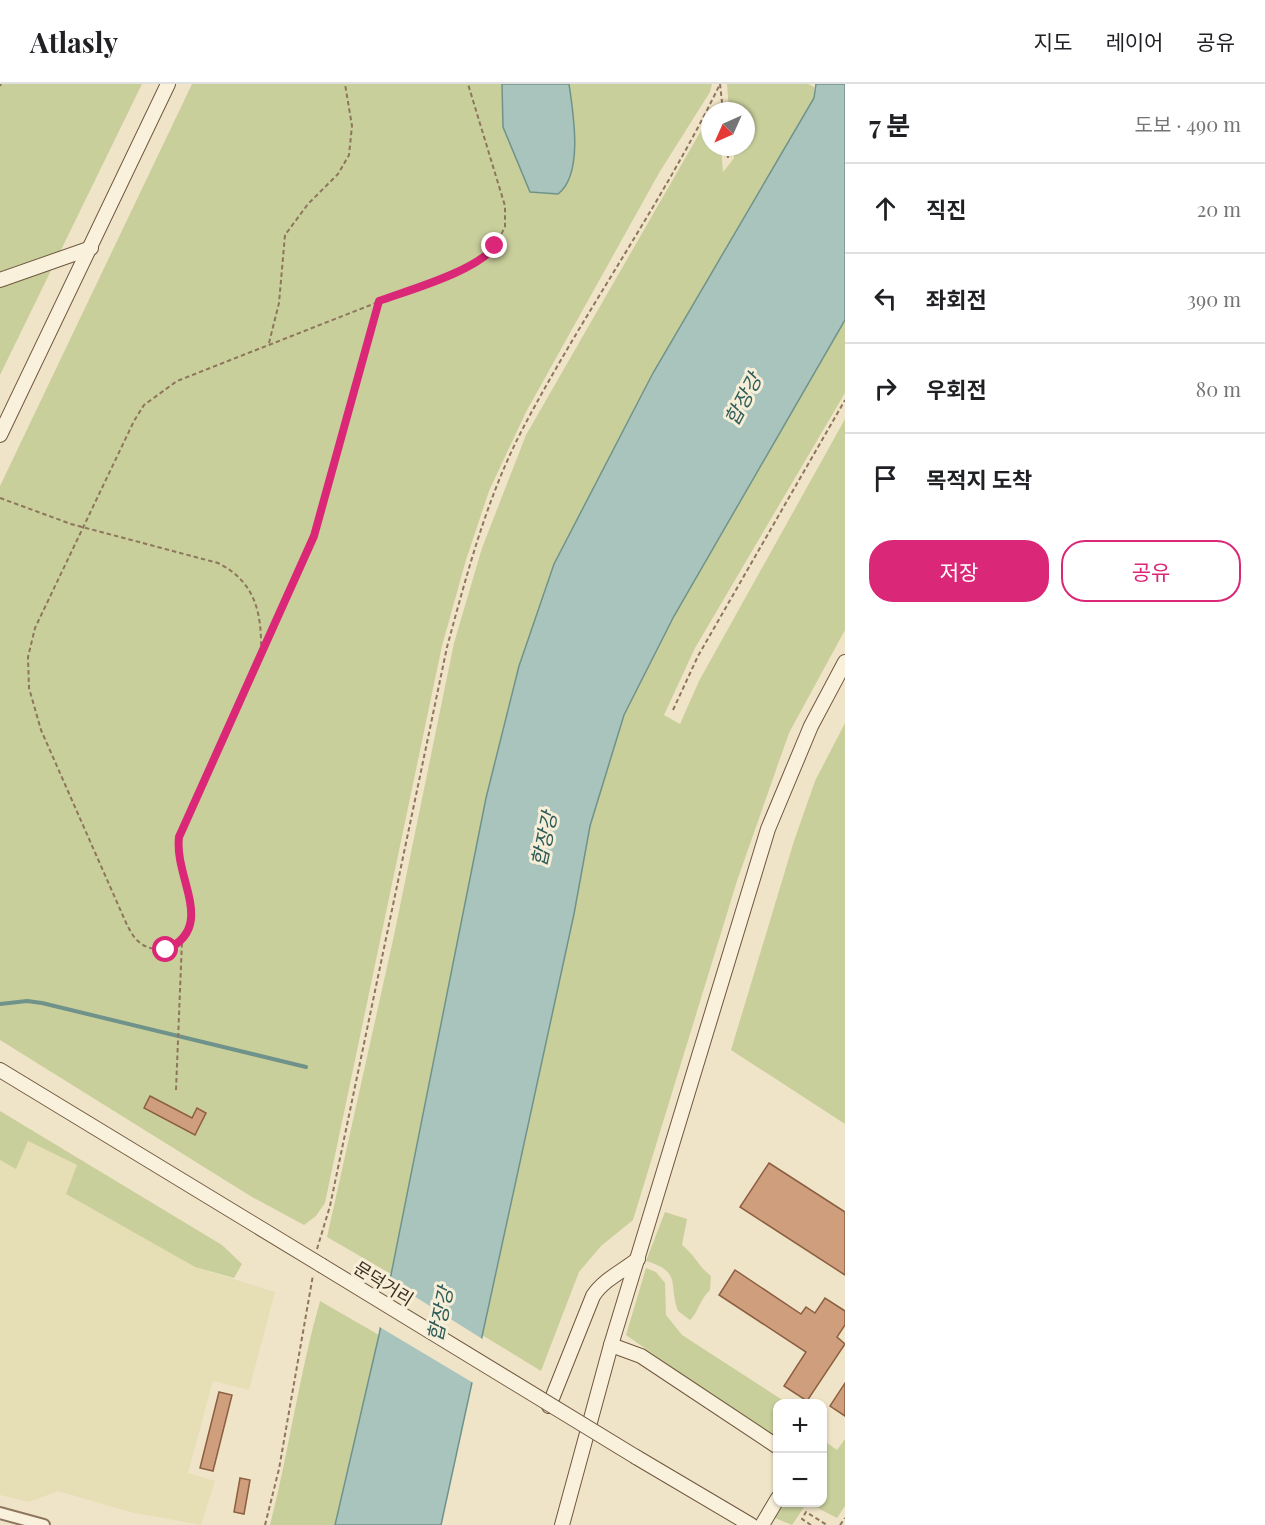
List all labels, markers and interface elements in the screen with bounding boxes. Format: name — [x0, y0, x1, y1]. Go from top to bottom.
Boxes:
text: Atlasly — [30, 23, 118, 60]
text: 지도 — [1034, 27, 1072, 55]
text: 레이어 — [1105, 27, 1163, 55]
text: 공유 — [1196, 27, 1235, 55]
north arrow — [701, 102, 755, 156]
text: 7 분 — [869, 107, 910, 142]
text: 도보 · 490 m — [1135, 110, 1241, 137]
icon: ahead — [869, 192, 902, 225]
text: 직진 — [926, 194, 966, 224]
text: 20 m — [1197, 195, 1241, 222]
route end — [481, 232, 507, 258]
icon: left — [869, 282, 902, 315]
text: 좌회전 — [926, 284, 987, 314]
text: 390 m — [1187, 285, 1241, 312]
water label: 합장강 — [717, 366, 768, 430]
icon: right — [869, 372, 902, 405]
text: 우회전 — [926, 374, 987, 404]
text: 80 m — [1196, 375, 1241, 402]
icon: arrive — [869, 462, 902, 495]
text: 목적지 도착 — [926, 464, 1032, 494]
button: 저장 — [869, 540, 1049, 602]
button: 공유 — [1061, 540, 1241, 602]
water label: 합장강 — [524, 807, 562, 869]
route start — [152, 936, 178, 962]
street label: 문덕거리 — [350, 1255, 418, 1311]
water label: 합장강 — [420, 1282, 458, 1344]
map controls — [773, 1399, 827, 1507]
button: + — [773, 1399, 827, 1453]
button: − — [773, 1453, 827, 1507]

